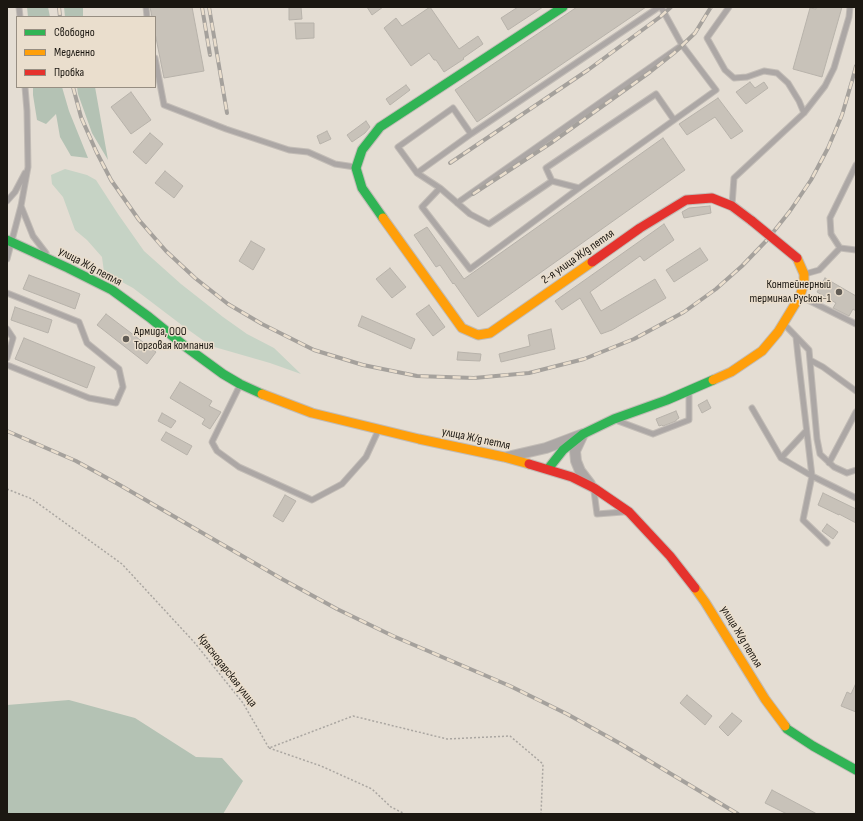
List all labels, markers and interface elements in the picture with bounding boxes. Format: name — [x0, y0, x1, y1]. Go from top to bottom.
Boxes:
legend — [16, 16, 156, 88]
text: Свободно — [54, 25, 95, 40]
text: Медленно — [54, 45, 95, 60]
text: Пробка — [54, 65, 84, 80]
street label: 2-я улица Ж/д петля — [539, 227, 617, 287]
street label: улица Ж/д петля — [56, 244, 124, 290]
place label: Контейнерный терминал Рускон-1 — [749, 278, 831, 306]
marker: Контейнерный терминал Рускон-1 — [834, 287, 844, 297]
place label: Армида, ООО Торговая компания — [134, 325, 213, 353]
marker: Армида, ООО Торговая компания — [121, 334, 131, 344]
street label: улица Ж/д петля — [440, 425, 512, 453]
street label: улица Ж/д петля — [717, 603, 765, 671]
street label: Краснодарская улица — [194, 632, 260, 710]

